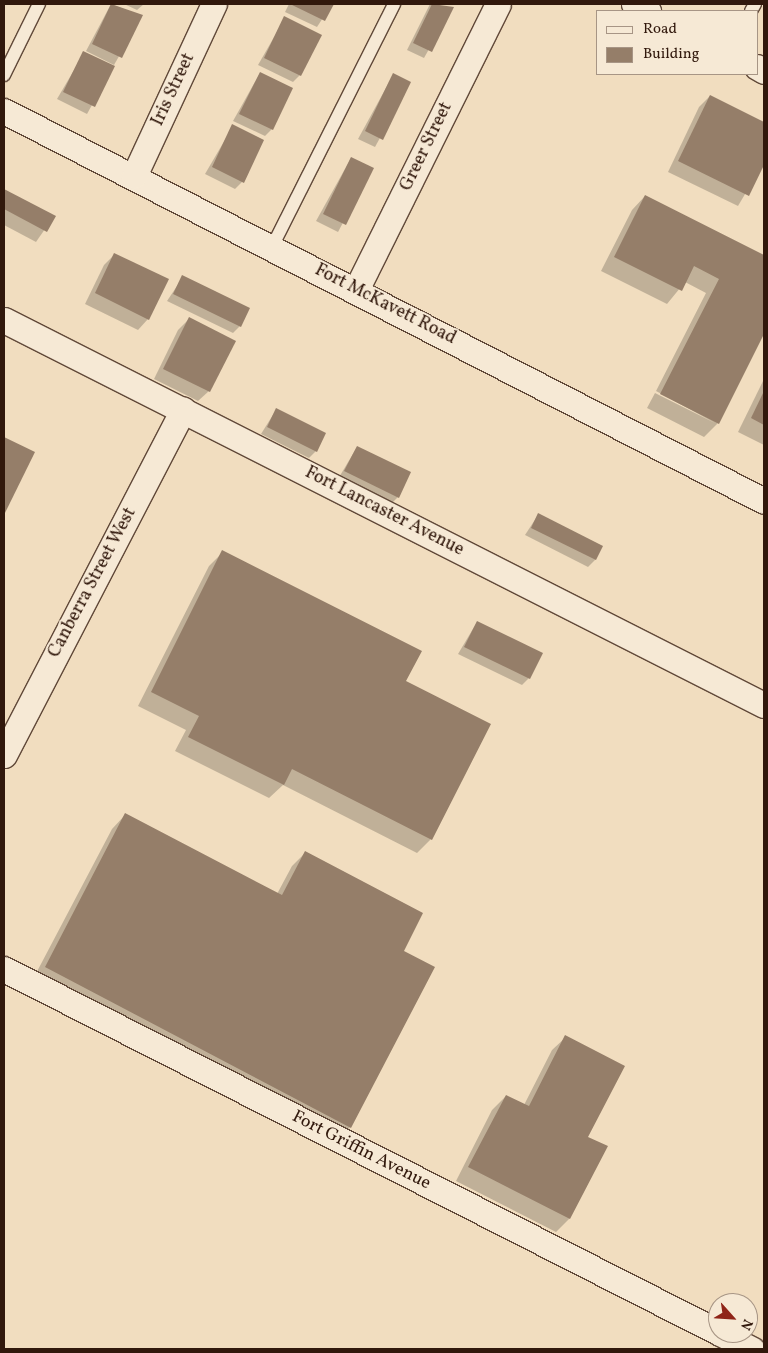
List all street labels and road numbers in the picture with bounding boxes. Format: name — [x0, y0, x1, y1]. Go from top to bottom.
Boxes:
street label: Iris Street — [148, 50, 200, 130]
street label: Greer Street — [396, 99, 458, 195]
street label: Fort McKavett Road — [311, 260, 459, 350]
street label: Fort Lancaster Avenue — [301, 463, 467, 561]
street label: Canberra Street West — [44, 504, 142, 662]
street label: Fort Griffin Avenue — [288, 1107, 434, 1195]

